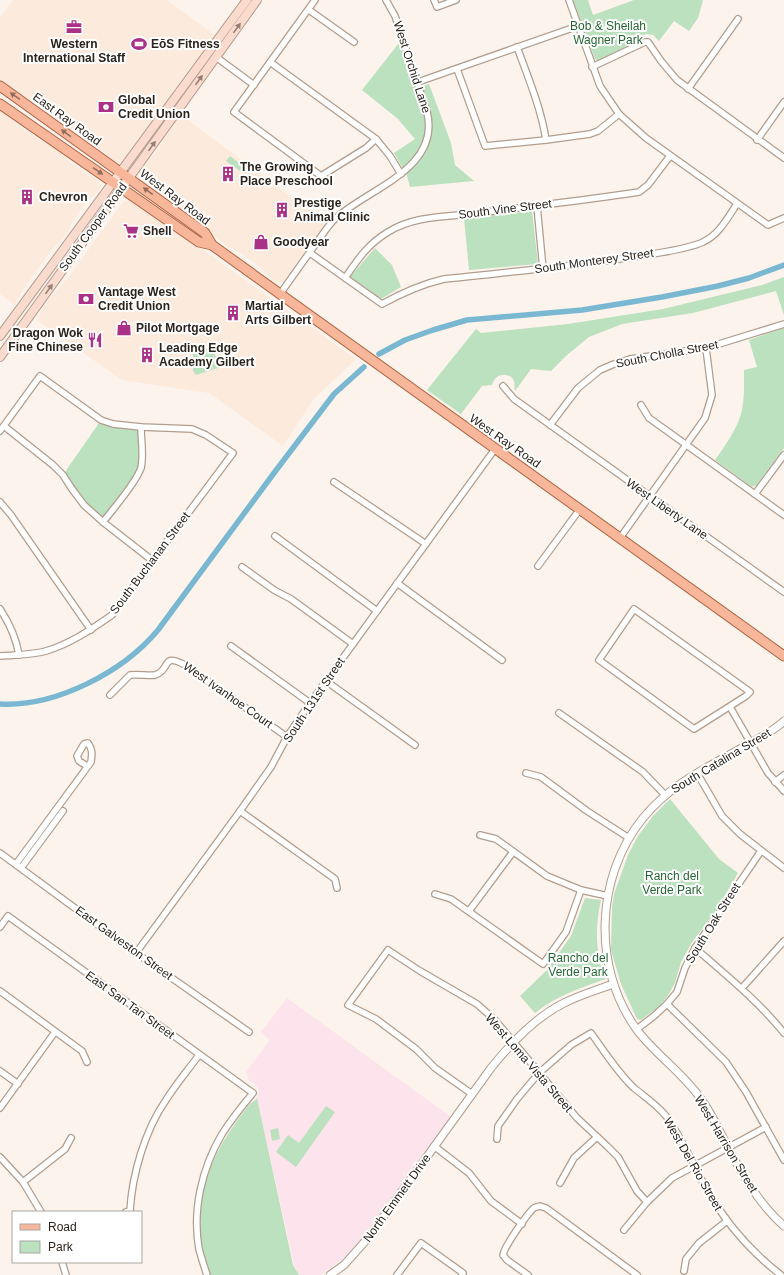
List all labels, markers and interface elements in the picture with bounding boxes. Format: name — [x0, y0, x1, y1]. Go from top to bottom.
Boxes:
office icon: Western International Staff — [65, 18, 83, 36]
street label: West Orchid Lane — [391, 19, 434, 115]
park label: Bob & Sheilah Wagner Park — [570, 19, 646, 47]
one-way arrow — [233, 23, 241, 34]
sports icon: EōS Fitness — [130, 35, 148, 53]
place label: Western International Staff — [23, 37, 126, 65]
place label: EōS Fitness — [151, 37, 220, 51]
one-way arrow — [195, 75, 203, 86]
street label: East Ray Road — [30, 90, 104, 148]
one-way arrow — [9, 92, 20, 100]
place label: Global Credit Union — [118, 93, 190, 121]
bank icon: Global Credit Union — [97, 98, 115, 116]
one-way arrow — [61, 129, 71, 137]
one-way arrow — [147, 141, 155, 151]
place label: The Growing Place Preschool — [240, 160, 333, 188]
building icon: The Growing Place Preschool — [219, 165, 237, 183]
street label: West Ray Road — [137, 166, 213, 228]
one-way arrow — [93, 167, 103, 175]
street label: South Cooper Road — [56, 180, 130, 274]
one-way arrow — [142, 187, 153, 196]
building icon: Chevron — [18, 188, 36, 206]
place label: Chevron — [39, 190, 88, 204]
place label: Prestige Animal Clinic — [294, 196, 370, 224]
street label: South Vine Street — [458, 196, 553, 222]
building icon: Prestige Animal Clinic — [273, 201, 291, 219]
supermarket icon: Shell — [122, 222, 140, 240]
place label: Shell — [143, 224, 172, 238]
shop icon: Goodyear — [252, 233, 270, 251]
place label: Goodyear — [273, 235, 329, 249]
street label: South Monterey Street — [534, 246, 655, 276]
one-way arrow — [45, 283, 53, 294]
place label: Vantage West Credit Union — [98, 285, 176, 313]
bank icon: Vantage West Credit Union — [77, 290, 95, 308]
place label: Martial Arts Gilbert — [245, 299, 311, 327]
building icon: Martial Arts Gilbert — [224, 304, 242, 322]
shop icon: Pilot Mortgage — [115, 319, 133, 337]
place label: Pilot Mortgage — [136, 321, 220, 335]
place label: Dragon Wok Fine Chinese — [8, 326, 83, 354]
restaurant icon: Dragon Wok Fine Chinese — [86, 331, 104, 349]
street label: South Cholla Street — [615, 337, 720, 371]
place label: Leading Edge Academy Gilbert — [159, 341, 254, 369]
building icon: Leading Edge Academy Gilbert — [138, 346, 156, 364]
street label: West Ray Road — [467, 411, 543, 471]
street label: West Liberty Lane — [623, 476, 711, 543]
street label: South Buchanan Street — [107, 509, 193, 617]
street label: South 131st Street — [280, 654, 348, 745]
street label: West Ivanhoe Court — [181, 659, 276, 731]
street label: South Catalina Street — [669, 725, 774, 796]
park label: Ranch del Verde Park — [642, 869, 703, 897]
street label: South Oak Street — [683, 880, 744, 966]
street label: East Galveston Street — [73, 903, 176, 983]
park label: Rancho del Verde Park — [548, 951, 609, 979]
street label: East San Tan Street — [83, 968, 178, 1042]
street label: West Loma Vista Street — [483, 1011, 576, 1115]
street label: West Harrison Street — [691, 1093, 761, 1196]
street label: West Del Rio Street — [661, 1115, 726, 1214]
street label: North Emmett Drive — [360, 1151, 434, 1245]
legend — [12, 1211, 142, 1263]
text: Road — [48, 1220, 77, 1234]
text: Park — [48, 1240, 74, 1254]

